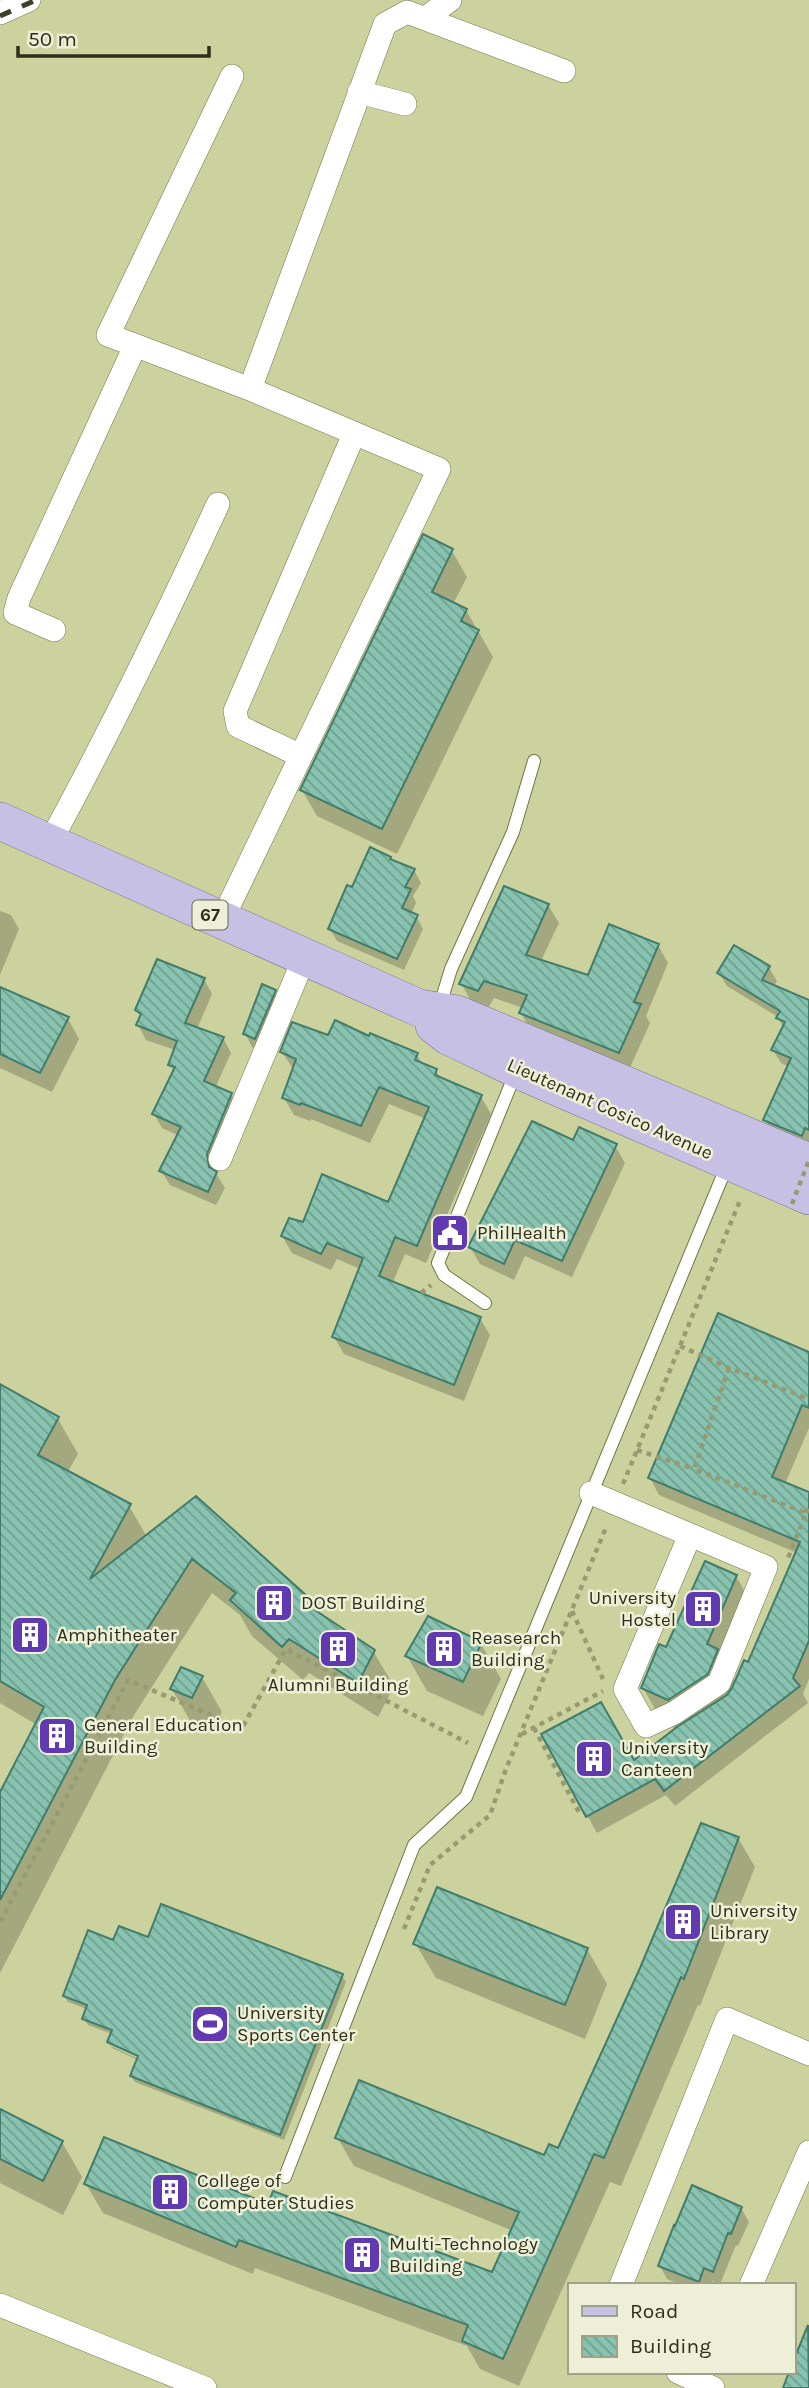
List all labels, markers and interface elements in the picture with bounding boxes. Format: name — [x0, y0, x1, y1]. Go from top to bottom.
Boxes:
scale bar — [18, 14, 208, 58]
text: 50 m — [28, 27, 77, 51]
road number: 67 — [192, 900, 228, 930]
street label: Lieutenant Cosico Avenue — [504, 1054, 716, 1164]
public building icon: PhilHealth — [429, 1212, 471, 1254]
place label: PhilHealth — [477, 1222, 567, 1244]
building icon: DOST Building — [253, 1582, 295, 1624]
place label: University Hostel — [589, 1587, 676, 1631]
building icon: University Hostel — [682, 1588, 724, 1630]
place label: DOST Building — [301, 1592, 425, 1614]
building icon: Amphitheater — [9, 1614, 51, 1656]
place label: Amphitheater — [57, 1624, 177, 1646]
place label: Reasearch Building — [471, 1627, 561, 1671]
building icon: Alumni Building — [317, 1628, 359, 1670]
building icon: Reasearch Building — [423, 1628, 465, 1670]
place label: Alumni Building — [268, 1674, 409, 1696]
place label: General Education Building — [84, 1714, 243, 1758]
building icon: General Education Building — [36, 1715, 78, 1757]
place label: University Canteen — [621, 1737, 708, 1781]
building icon: University Canteen — [573, 1738, 615, 1780]
place label: University Library — [710, 1900, 797, 1944]
building icon: University Library — [662, 1901, 704, 1943]
place label: University Sports Center — [237, 2002, 355, 2046]
sports icon: University Sports Center — [189, 2003, 231, 2045]
place label: College of Computer Studies — [197, 2170, 355, 2214]
building icon: College of Computer Studies — [149, 2171, 191, 2213]
place label: Multi-Technology Building — [389, 2233, 538, 2277]
building icon: Multi-Technology Building — [341, 2234, 383, 2276]
legend — [568, 2283, 795, 2374]
text: Road — [630, 2299, 678, 2323]
text: Building — [630, 2334, 711, 2358]

